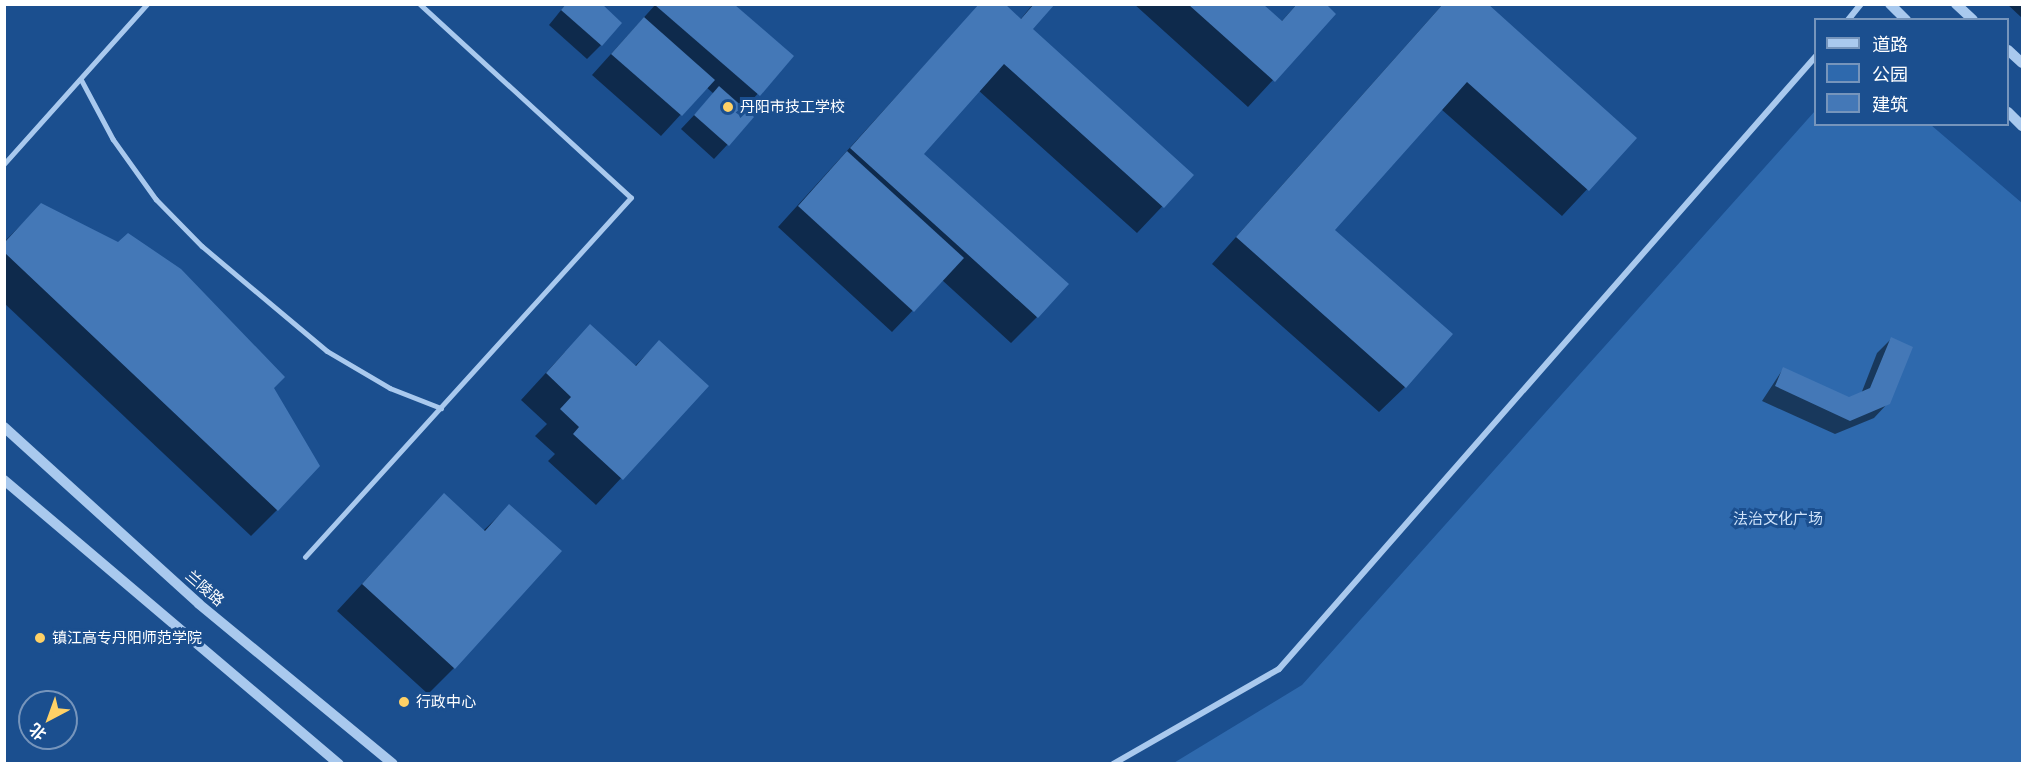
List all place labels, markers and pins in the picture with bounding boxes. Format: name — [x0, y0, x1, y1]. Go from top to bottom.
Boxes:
place label: 丹阳市技工学校 — [740, 98, 845, 116]
marker: 丹阳市技工学校 — [721, 100, 735, 114]
place label: 镇江高专丹阳师范学院 — [52, 629, 202, 647]
marker: 镇江高专丹阳师范学院 — [33, 631, 47, 645]
place label: 行政中心 — [416, 693, 476, 711]
marker: 行政中心 — [397, 695, 411, 709]

